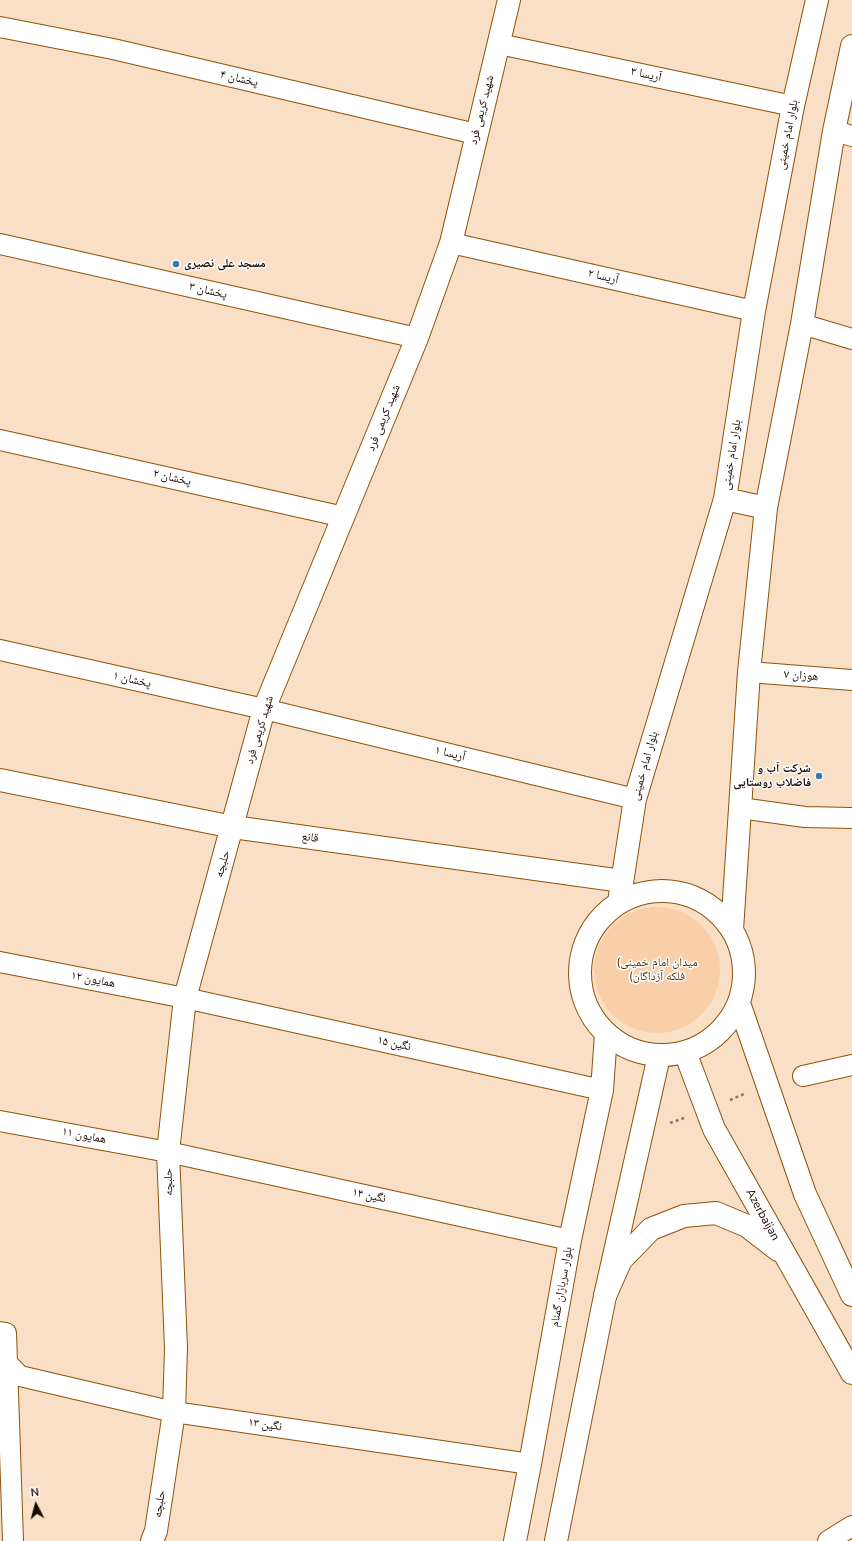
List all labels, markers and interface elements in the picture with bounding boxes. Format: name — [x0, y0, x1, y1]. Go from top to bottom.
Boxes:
street label: آریسا ۳ — [629, 65, 663, 85]
street label: پخشان ۴ — [219, 68, 259, 90]
street label: شهید کریمی فرد — [466, 74, 498, 146]
street label: بلوار امام خمینی — [774, 99, 802, 171]
place label: مسجد علی نصیری — [184, 257, 266, 271]
marker: مسجد علی نصیری — [171, 259, 181, 269]
street label: آریسا ۲ — [586, 266, 620, 288]
street label: پخشان ۳ — [188, 280, 228, 302]
street label: شهید کریمی فرد — [364, 383, 404, 453]
street label: بلوار امام خمینی — [719, 419, 745, 491]
street label: پخشان ۲ — [152, 467, 192, 489]
street label: هوزان ۷ — [783, 668, 819, 684]
street label: پخشان ۱ — [112, 669, 152, 691]
street label: شهید کریمی فرد — [243, 694, 277, 766]
street label: بلوار امام خمینی — [628, 730, 662, 802]
street label: آریسا ۱ — [433, 743, 467, 765]
place label: شرکت آب و فاضلاب روستایی — [733, 762, 811, 790]
marker: شرکت آب و فاضلاب روستایی — [814, 771, 824, 781]
street label: قانع — [301, 830, 319, 846]
street label: حلبچه — [212, 849, 234, 879]
park label: (میدان امام خمینی (فلکه آزداگان — [616, 956, 698, 984]
street label: همایون ۱۲ — [70, 969, 116, 991]
street label: نگین ۱۵ — [376, 1033, 412, 1055]
street label: همایون ۱۱ — [61, 1125, 107, 1147]
street label: حلبچه — [161, 1168, 177, 1196]
street label: نگین ۱۴ — [351, 1185, 387, 1207]
street label: Azerbaijan — [742, 1187, 782, 1243]
street label: بلوار سربازان گمنام — [548, 1246, 576, 1328]
street label: نگین ۱۳ — [247, 1416, 283, 1434]
north arrow — [16, 1485, 56, 1525]
text: N — [30, 1485, 40, 1500]
street label: حلبچه — [151, 1489, 169, 1519]

